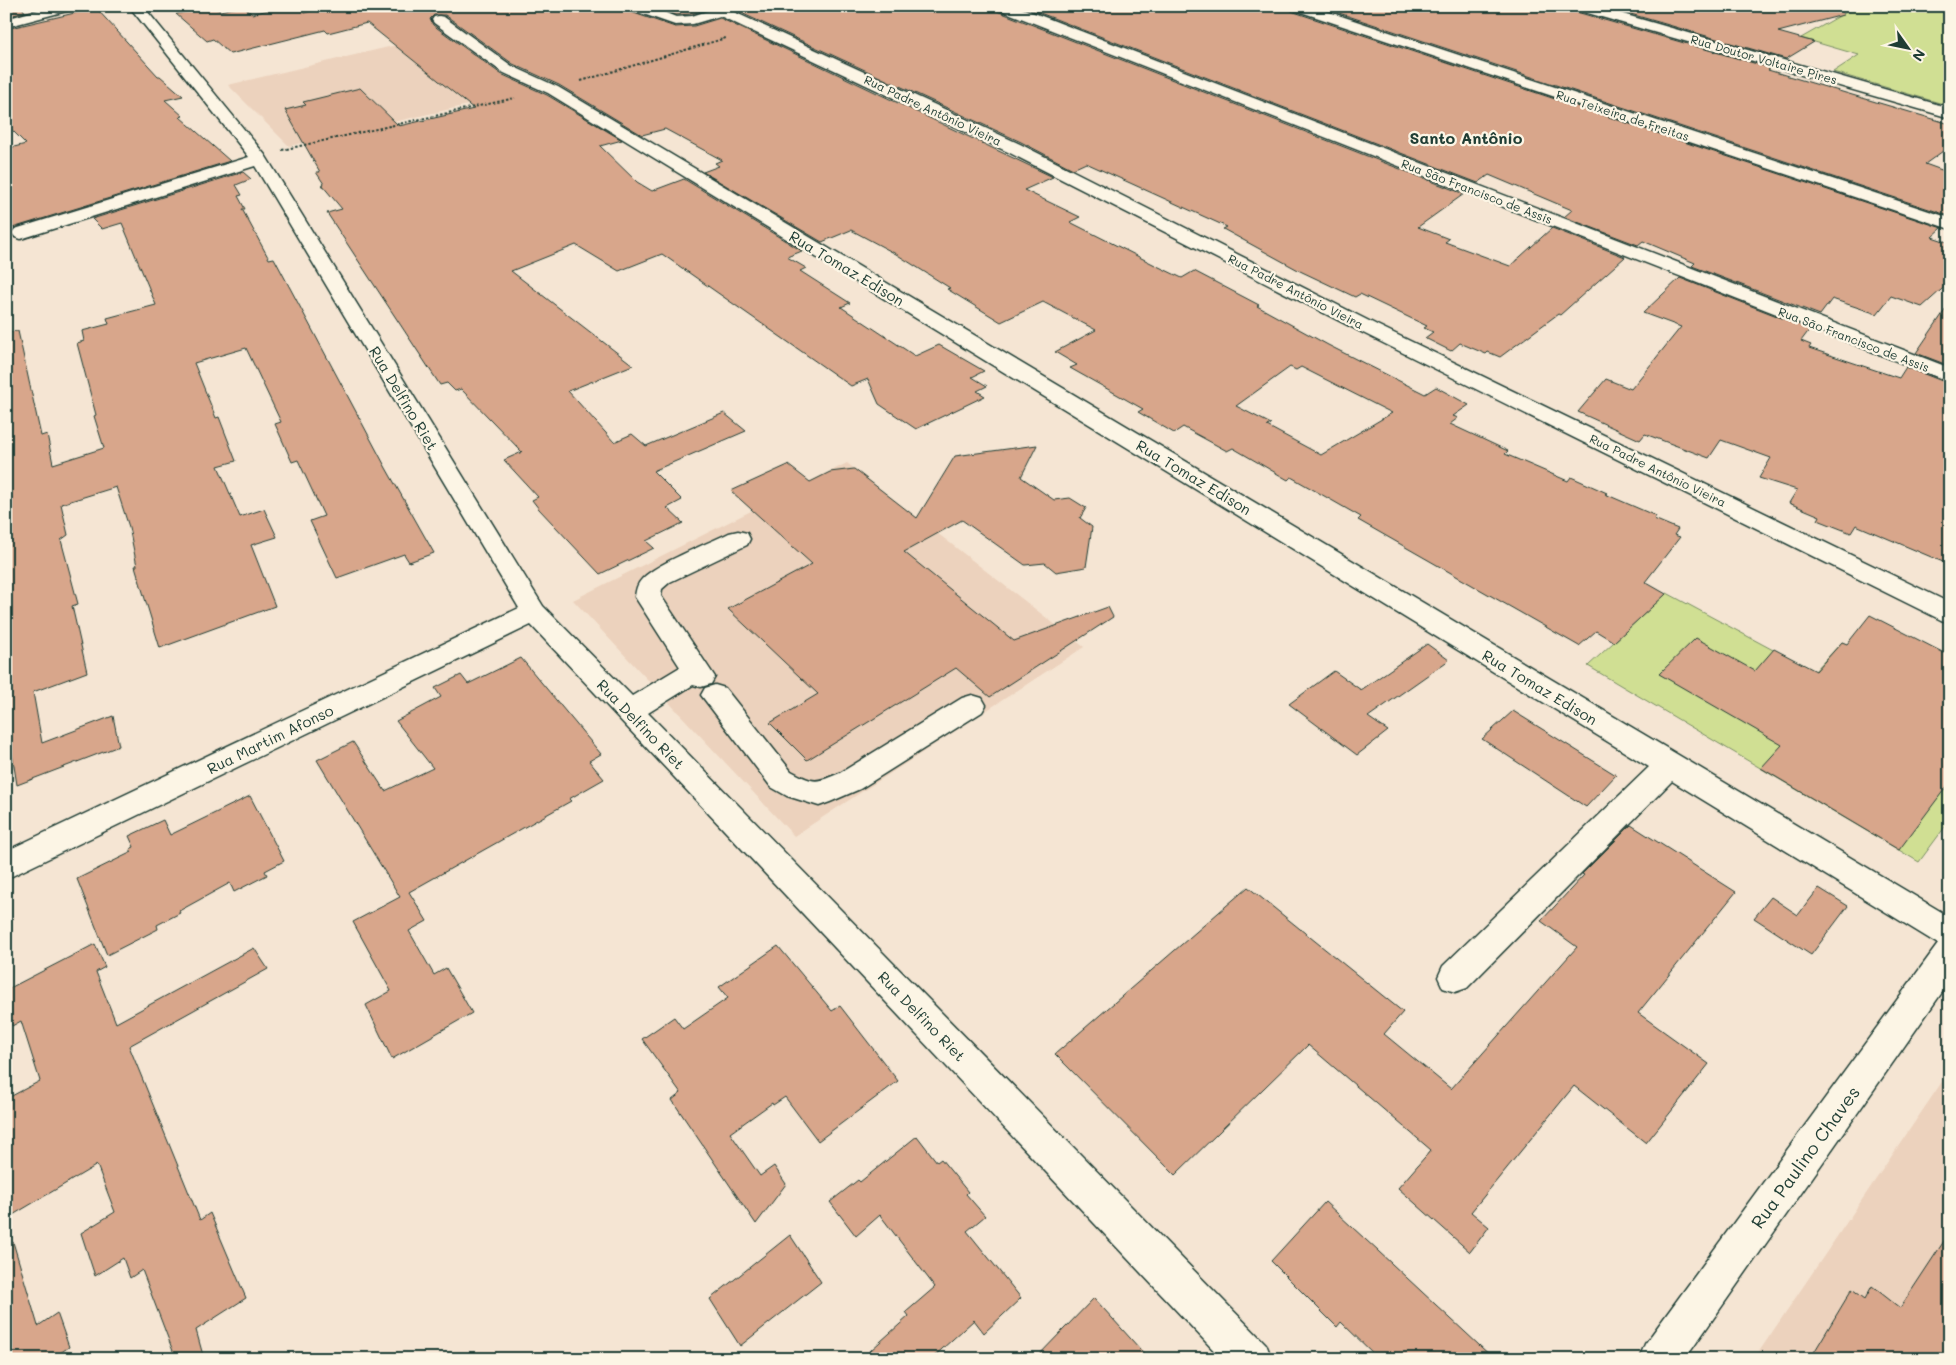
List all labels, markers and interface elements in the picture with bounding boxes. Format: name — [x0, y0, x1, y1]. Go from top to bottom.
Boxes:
north arrow — [1884, 22, 1934, 72]
street label: Rua Doutor Voltaire Pires — [1689, 30, 1839, 88]
text: N — [1908, 46, 1930, 65]
street label: Rua Padre Antônio Vieira — [862, 71, 1004, 149]
street label: Rua Teixeira de Freitas — [1554, 86, 1692, 144]
district label: Santo Antônio — [1409, 127, 1523, 148]
street label: Rua São Francisco de Assis — [1399, 155, 1555, 227]
street label: Rua Tomaz Edison — [786, 226, 908, 310]
street label: Rua Padre Antônio Vieira — [1226, 250, 1366, 332]
street label: Rua São Francisco de Assis — [1776, 303, 1932, 375]
street label: Rua Delfino Riet — [365, 342, 443, 454]
street label: Rua Padre Antônio Vieira — [1587, 430, 1729, 510]
street label: Rua Tomaz Edison — [1133, 435, 1255, 519]
street label: Rua Tomaz Edison — [1479, 645, 1601, 729]
street label: Rua Delfino Riet — [593, 675, 689, 773]
street label: Rua Martim Afonso — [203, 700, 337, 778]
street label: Rua Delfino Riet — [874, 967, 970, 1065]
street label: Rua Paulino Chaves — [1745, 1081, 1865, 1233]

